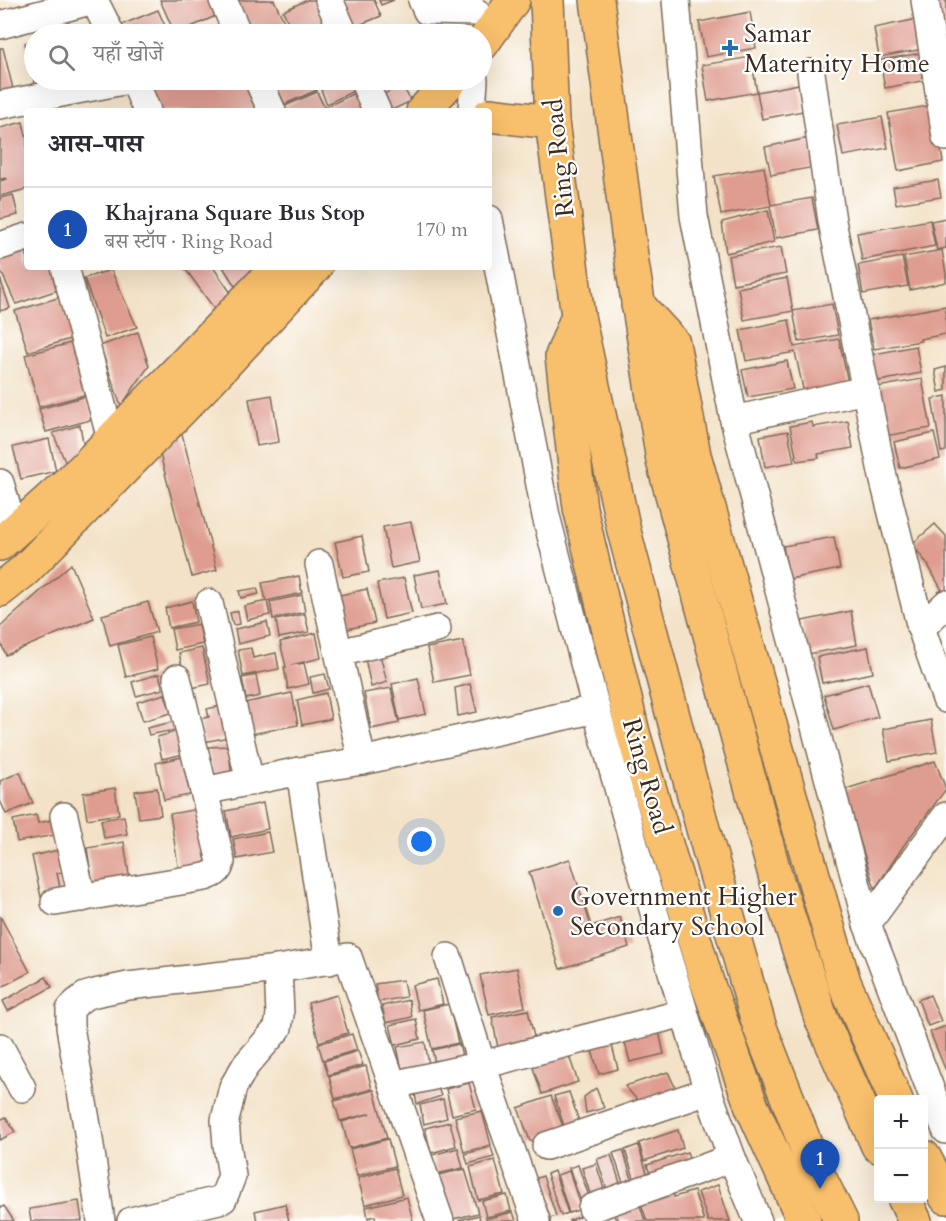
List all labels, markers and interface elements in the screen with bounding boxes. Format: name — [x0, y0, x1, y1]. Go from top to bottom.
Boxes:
place label: Samar Maternity Home — [744, 16, 930, 81]
search box — [24, 24, 492, 90]
text: यहाँ खोजें — [93, 39, 163, 69]
marker: Samar Maternity Home — [721, 39, 739, 57]
icon: search — [45, 41, 78, 74]
street label: Ring Road — [535, 97, 583, 219]
text: आस-पास — [48, 126, 143, 161]
text: Khajrana Square Bus Stop — [105, 198, 365, 228]
text: 1 — [62, 216, 73, 243]
text: 170 m — [415, 216, 468, 243]
text: बस स्टॉप · Ring Road — [105, 228, 273, 255]
street label: Ring Road — [614, 714, 680, 838]
your location — [407, 827, 436, 856]
place label: Government Higher Secondary School — [570, 879, 797, 944]
marker: Government Higher Secondary School — [551, 904, 565, 918]
map controls — [874, 1095, 928, 1203]
button: + — [874, 1095, 928, 1149]
pin: 1 — [800, 1140, 840, 1189]
button: − — [874, 1149, 928, 1203]

